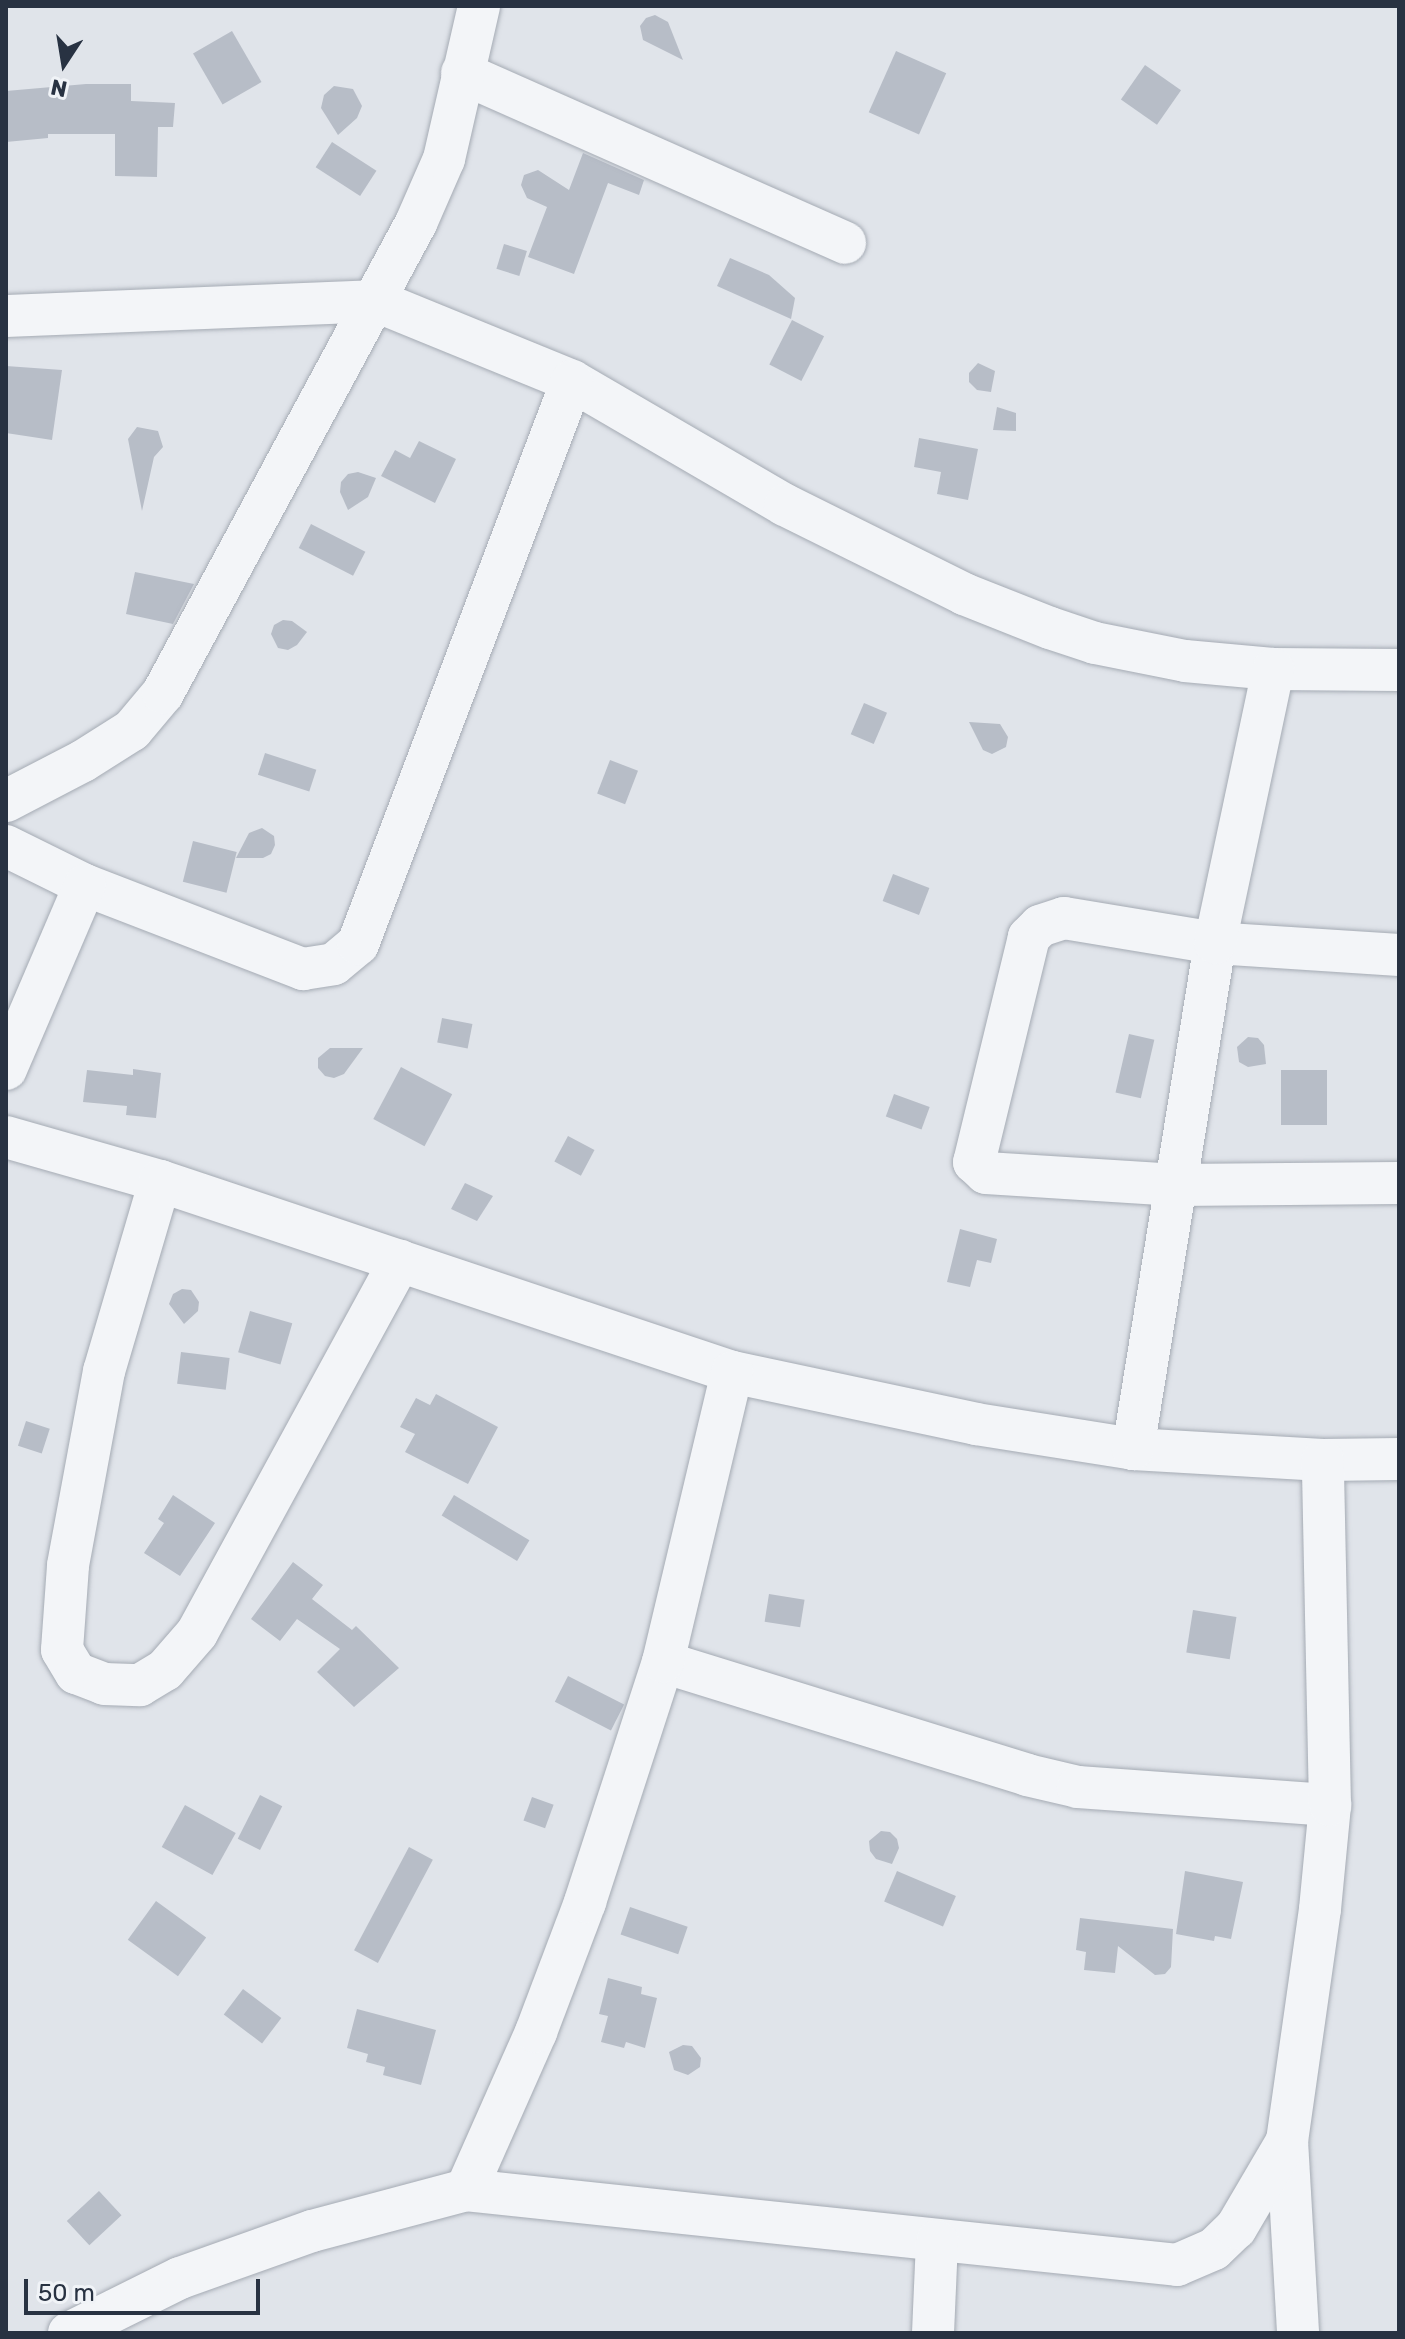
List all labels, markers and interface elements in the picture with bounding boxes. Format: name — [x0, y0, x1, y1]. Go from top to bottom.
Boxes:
north arrow — [24, 24, 104, 104]
text: N — [48, 73, 69, 103]
scale bar — [28, 2263, 264, 2313]
text: 50 m — [38, 2279, 95, 2307]

